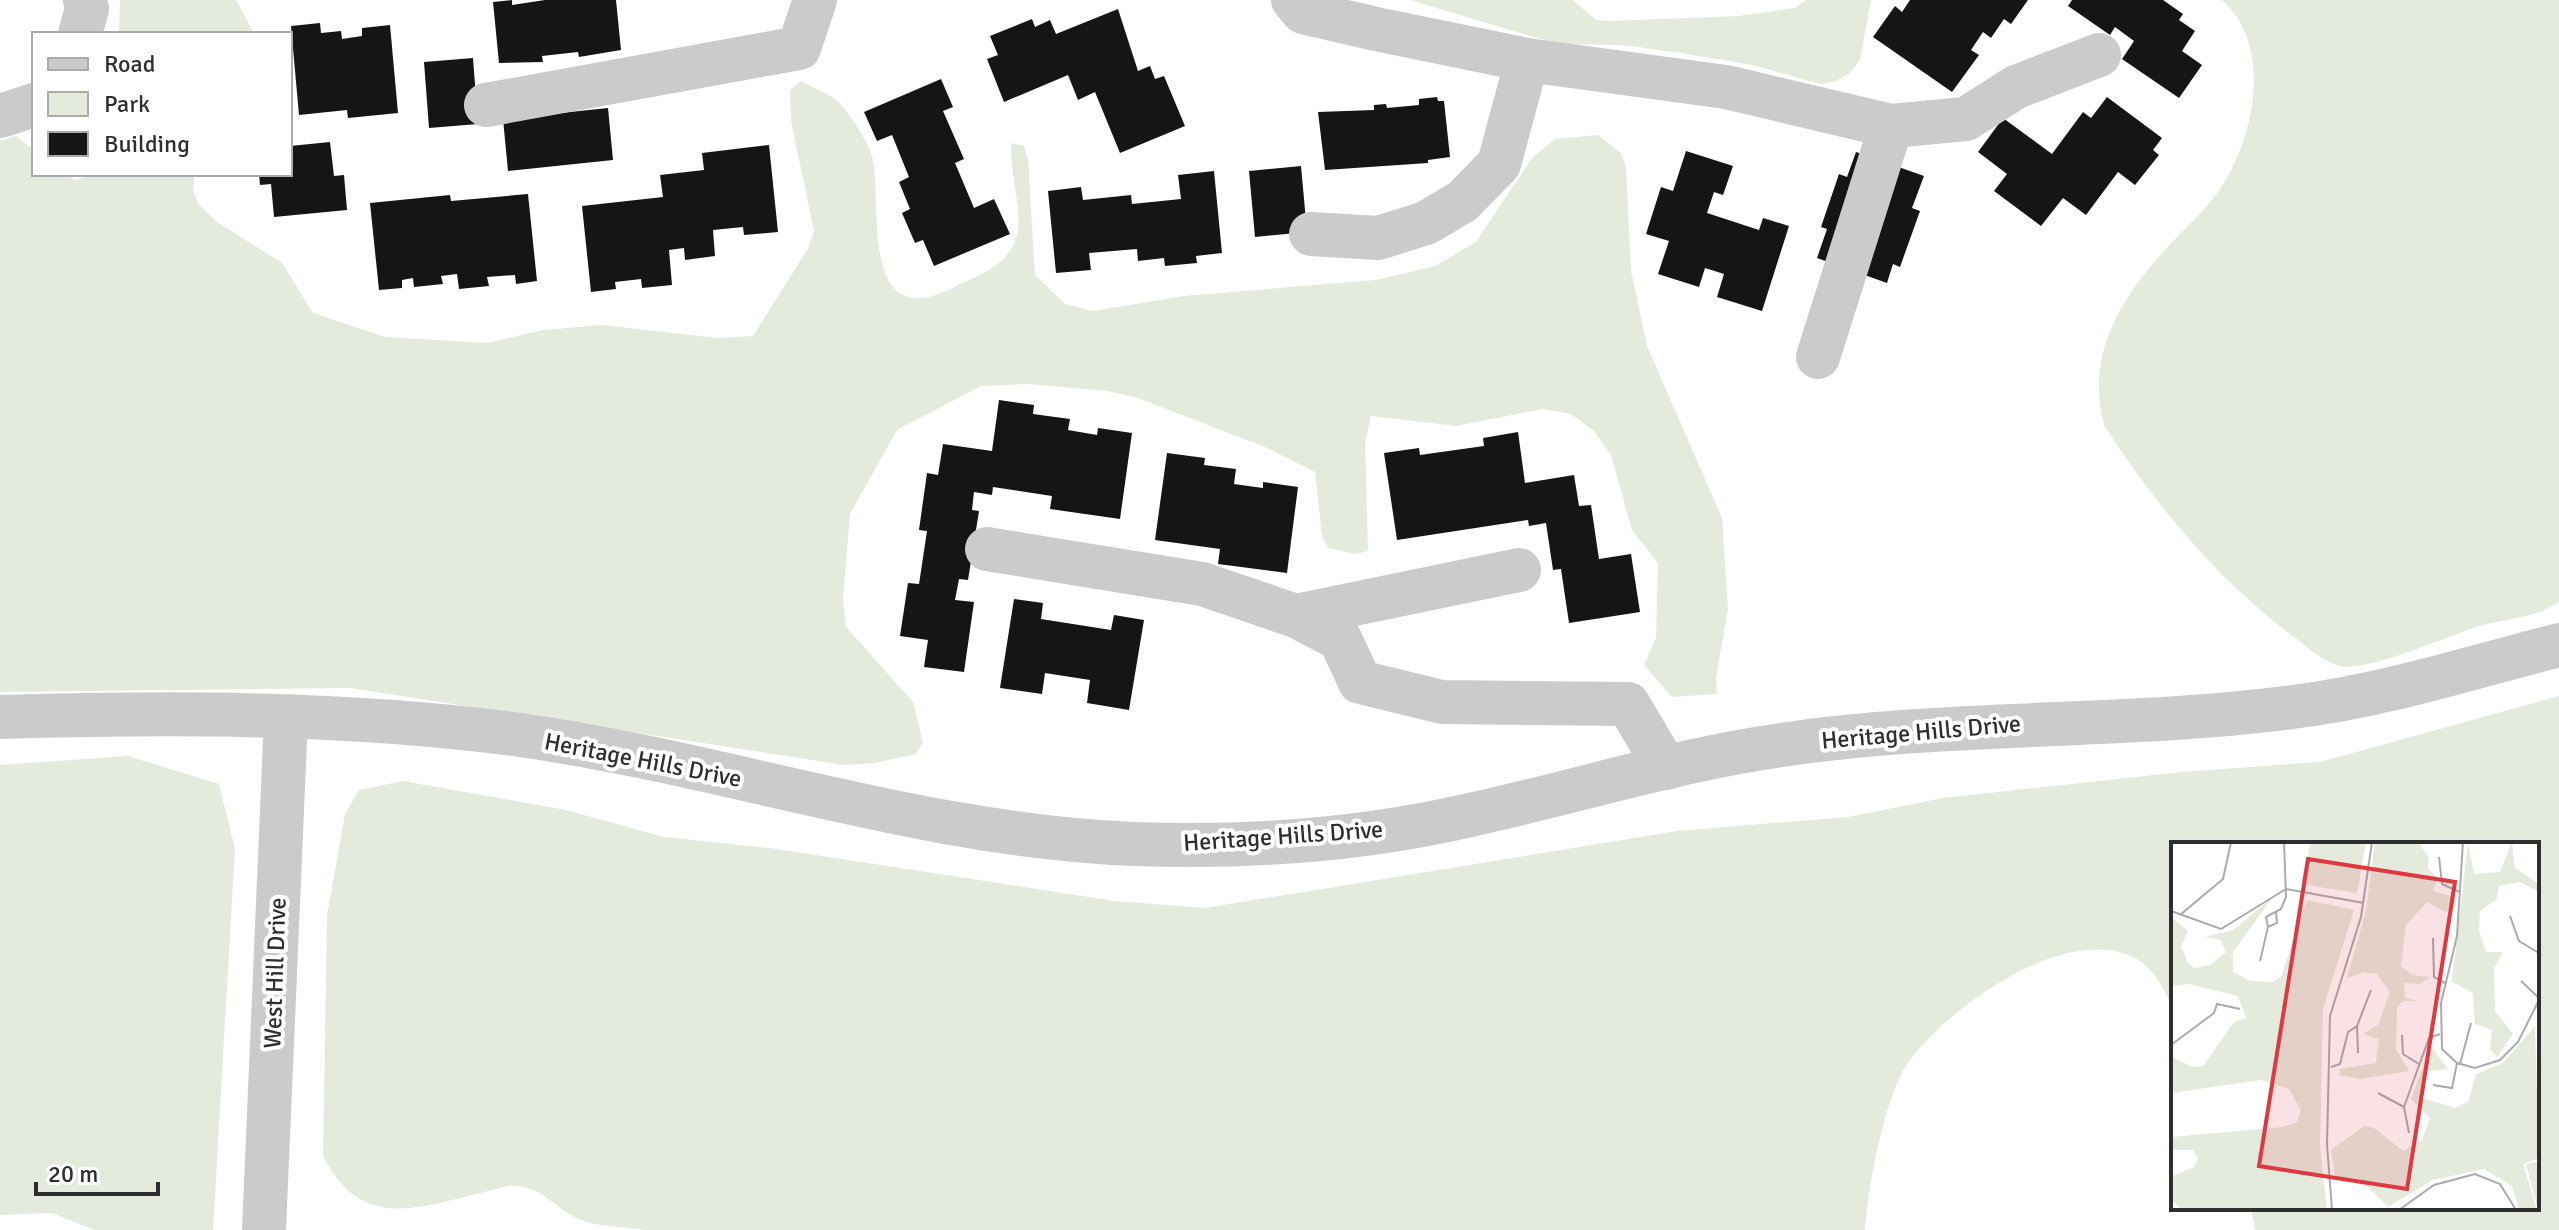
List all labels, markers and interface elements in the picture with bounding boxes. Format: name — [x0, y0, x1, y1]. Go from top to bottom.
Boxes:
legend — [32, 32, 292, 176]
text: Road — [104, 49, 155, 79]
text: Park — [104, 89, 150, 119]
text: Building — [104, 129, 190, 159]
street label: Heritage Hills Drive — [1820, 708, 2022, 756]
street label: Heritage Hills Drive — [542, 726, 744, 794]
street label: Heritage Hills Drive — [1182, 814, 1384, 858]
inset map — [2171, 842, 2539, 1210]
street label: West Hill Drive — [257, 897, 293, 1049]
scale bar — [36, 1146, 158, 1196]
text: 20 m — [48, 1159, 98, 1189]

